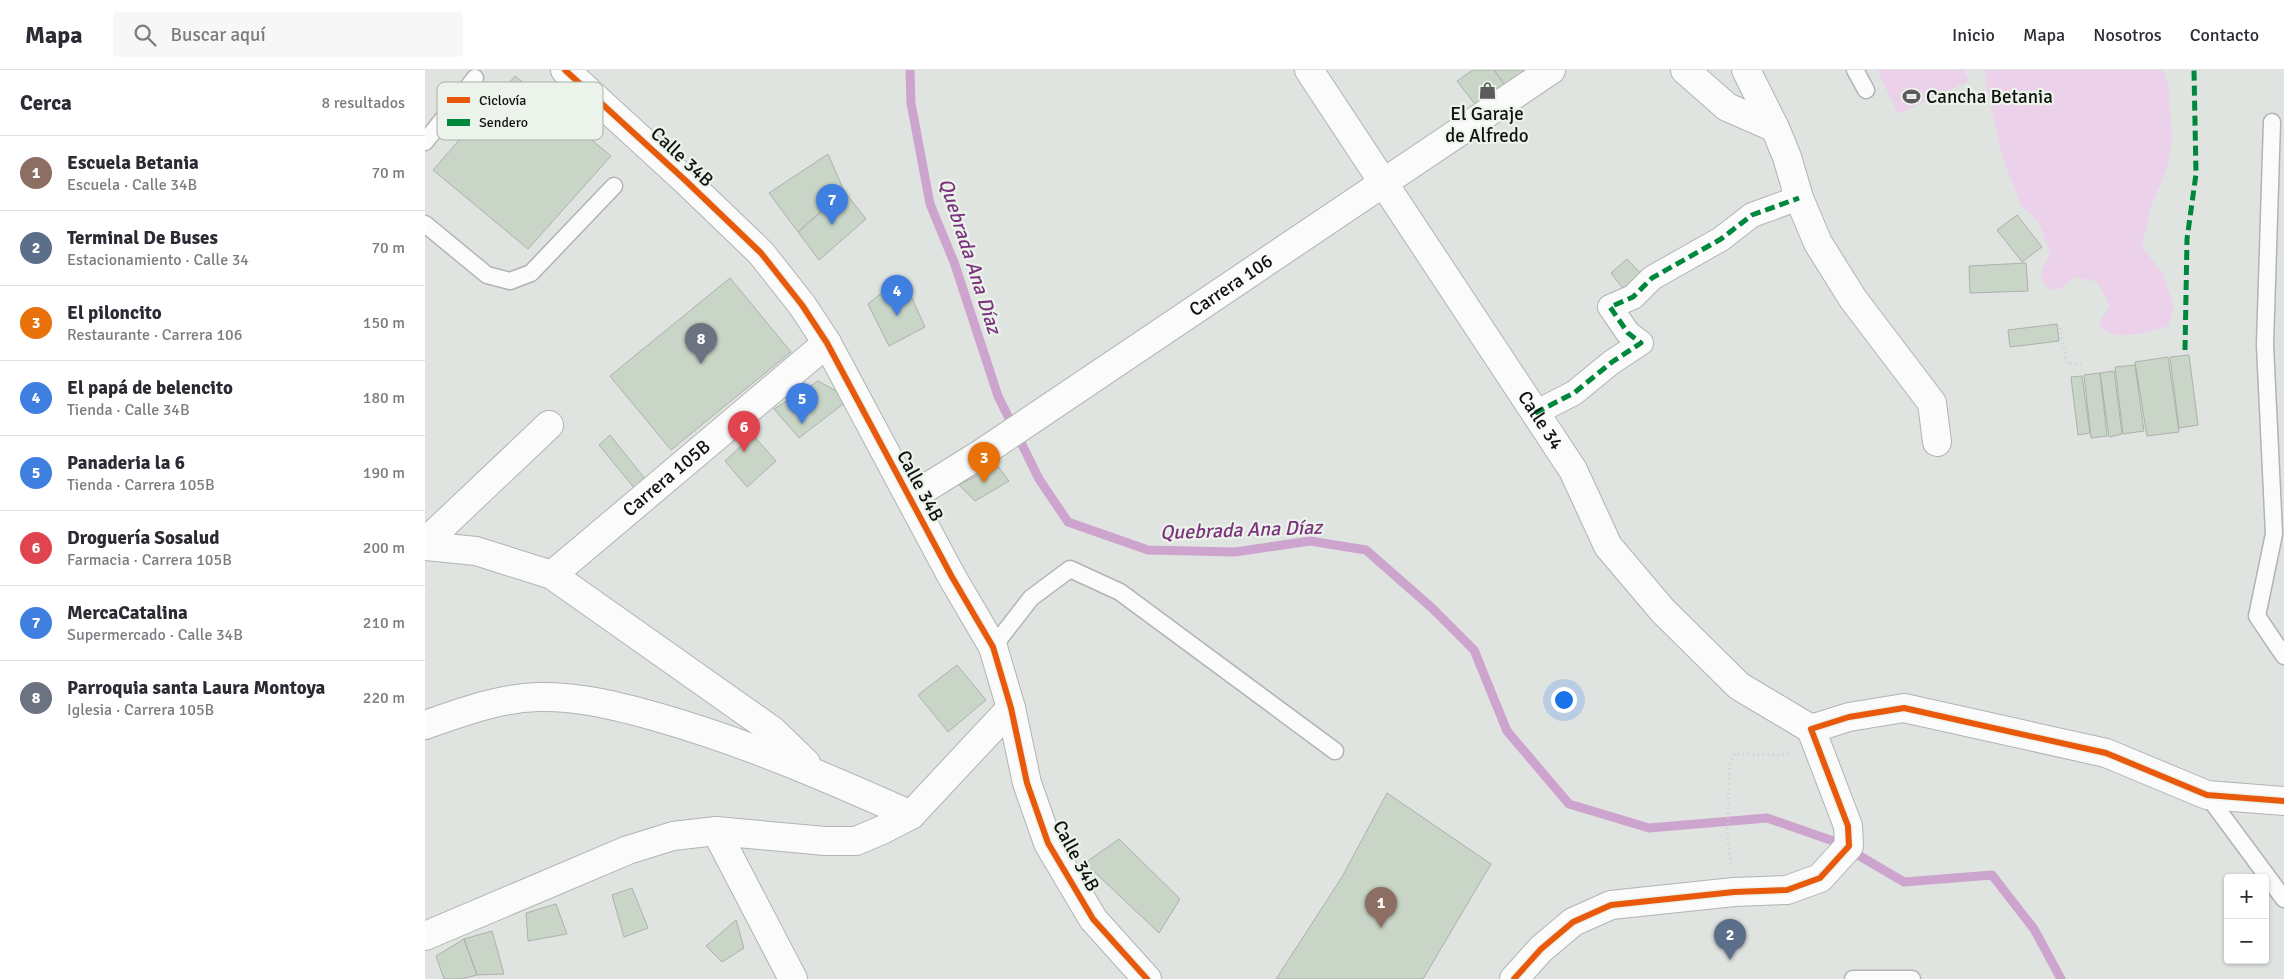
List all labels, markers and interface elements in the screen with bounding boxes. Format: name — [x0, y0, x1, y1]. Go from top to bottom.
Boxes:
search box — [113, 12, 463, 57]
text: Mapa — [25, 20, 83, 50]
icon: search — [131, 21, 159, 49]
text: Buscar aquí — [171, 23, 266, 47]
text: Inicio — [1952, 24, 1995, 46]
text: Mapa — [2023, 24, 2065, 46]
text: Nosotros — [2093, 24, 2162, 46]
text: Contacto — [2190, 24, 2259, 46]
shop icon: El Garaje de Alfredo — [1477, 81, 1497, 101]
legend — [437, 82, 603, 140]
place label: Cancha Betania — [1926, 85, 2053, 109]
sports icon: Cancha Betania — [1902, 87, 1922, 107]
text: Cerca — [20, 90, 72, 116]
text: Ciclovía — [479, 92, 526, 109]
text: 8 resultados — [322, 93, 405, 113]
place label: El Garaje de Alfredo — [1445, 102, 1529, 148]
text: Sendero — [479, 114, 528, 131]
street label: Calle 34B — [645, 122, 719, 192]
text: Escuela Betania — [67, 151, 199, 175]
text: 1 — [32, 163, 40, 183]
text: 70 m — [371, 163, 405, 183]
text: Escuela · Calle 34B — [67, 175, 197, 195]
water label: Quebrada Ana Díaz — [933, 175, 1008, 339]
pin: 7 — [816, 184, 848, 225]
text: Terminal De Buses — [67, 226, 218, 250]
text: 2 — [32, 238, 40, 258]
text: 70 m — [371, 238, 405, 258]
street label: Carrera 106 — [1185, 249, 1277, 322]
text: Estacionamiento · Calle 34 — [67, 250, 249, 270]
pin: 4 — [881, 275, 913, 316]
text: El piloncito — [67, 301, 162, 325]
text: 3 — [32, 313, 40, 333]
text: 150 m — [363, 313, 405, 333]
pin: 8 — [685, 323, 717, 364]
text: Restaurante · Carrera 106 — [67, 325, 242, 345]
text: El papá de belencito — [67, 376, 233, 400]
pin: 5 — [786, 383, 818, 424]
street label: Calle 34 — [1512, 386, 1569, 455]
text: 4 — [32, 388, 40, 408]
text: 180 m — [363, 388, 405, 408]
text: Tienda · Calle 34B — [67, 400, 190, 420]
pin: 6 — [728, 411, 760, 452]
street label: Carrera 105B — [618, 435, 715, 522]
pin: 3 — [968, 442, 1000, 483]
street label: Calle 34B — [891, 446, 949, 526]
text: Panaderia la 6 — [67, 451, 185, 475]
text: 5 — [32, 463, 40, 483]
text: 190 m — [363, 463, 405, 483]
text: Tienda · Carrera 105B — [67, 475, 215, 495]
water label: Quebrada Ana Díaz — [1160, 515, 1324, 545]
text: Droguería Sosalud — [67, 526, 219, 550]
text: 6 — [32, 538, 40, 558]
text: 200 m — [363, 538, 405, 558]
text: Farmacia · Carrera 105B — [67, 550, 232, 570]
text: MercaCatalina — [67, 601, 188, 625]
text: 7 — [32, 613, 40, 633]
text: 210 m — [363, 613, 405, 633]
text: Supermercado · Calle 34B — [67, 625, 243, 645]
text: Parroquia santa Laura Montoya — [67, 676, 325, 700]
your location — [1551, 687, 1577, 713]
text: 8 — [32, 688, 40, 708]
text: 220 m — [363, 688, 405, 708]
text: Iglesia · Carrera 105B — [67, 700, 214, 720]
street label: Calle 34B — [1047, 816, 1105, 896]
map controls — [2224, 874, 2269, 964]
button: + — [2224, 874, 2269, 919]
pin: 1 — [1365, 887, 1397, 928]
pin: 2 — [1714, 919, 1746, 960]
button: − — [2224, 919, 2269, 964]

